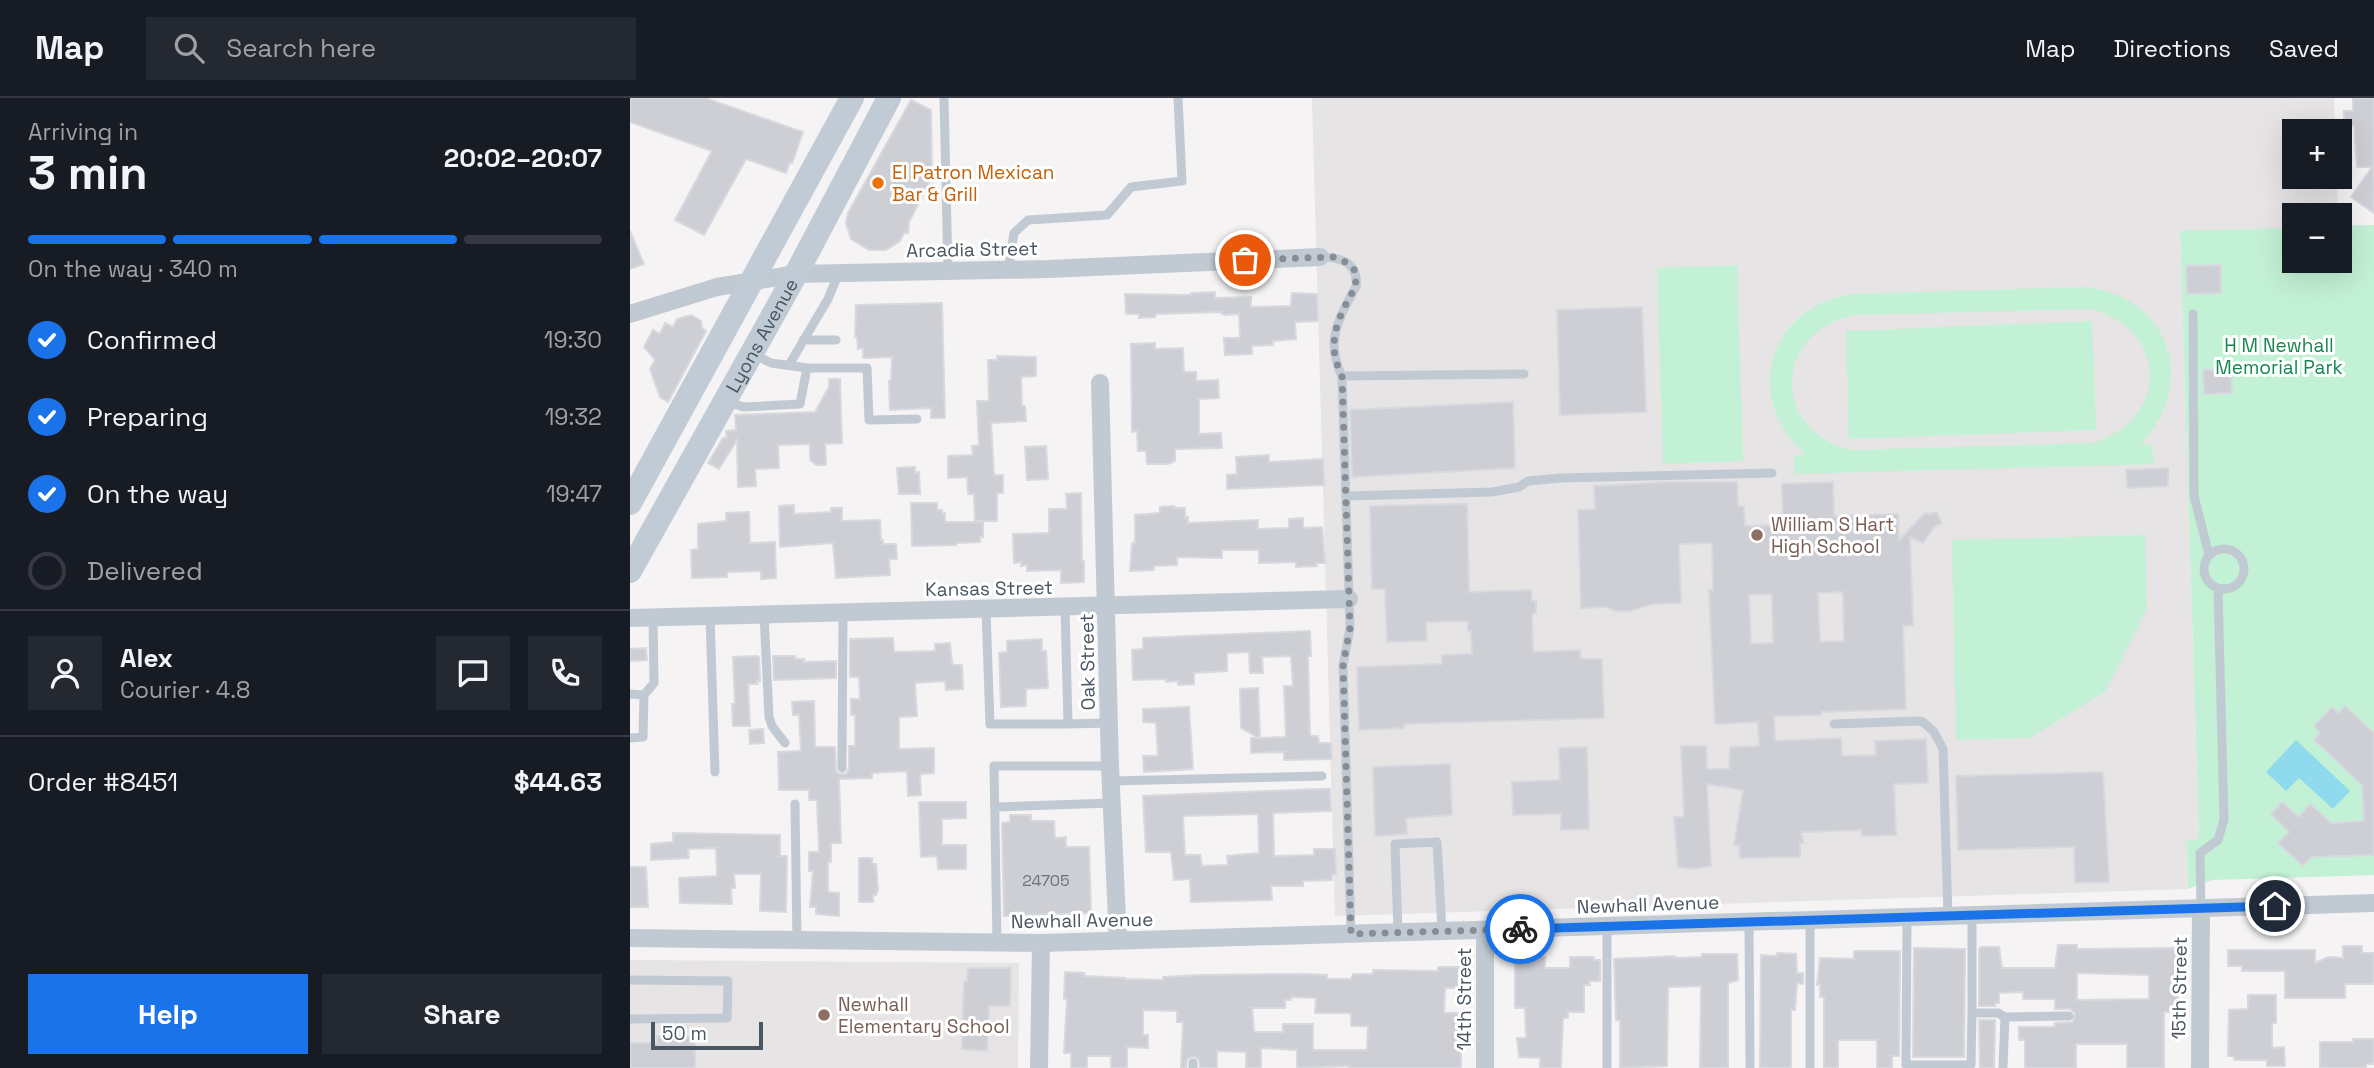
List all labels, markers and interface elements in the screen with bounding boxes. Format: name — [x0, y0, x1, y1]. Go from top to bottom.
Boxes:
search box — [146, 17, 636, 80]
text: Map — [35, 27, 104, 69]
icon: search — [170, 29, 208, 67]
text: Search here — [226, 31, 376, 65]
text: Map — [2025, 33, 2075, 64]
text: Directions — [2113, 33, 2231, 64]
text: Saved — [2269, 33, 2339, 64]
text: Arriving in — [28, 117, 138, 147]
map controls — [2282, 119, 2352, 273]
button: + — [2282, 119, 2352, 189]
text: 20:02–20:07 — [444, 141, 602, 175]
text: 3 min — [28, 144, 148, 202]
place label: El Patron Mexican Bar & Grill — [892, 160, 1055, 207]
marker: El Patron Mexican Bar & Grill — [870, 175, 886, 191]
button: − — [2282, 203, 2352, 273]
pin — [1215, 230, 1275, 290]
street label: Arcadia Street — [906, 236, 1038, 263]
icon: bag — [1226, 241, 1264, 279]
text: On the way · 340 m — [28, 254, 238, 284]
street label: Lyons Avenue — [720, 274, 804, 397]
icon: check — [28, 321, 66, 359]
text: Confirmed — [87, 323, 217, 357]
text: 19:30 — [544, 325, 602, 355]
park label: H M Newhall Memorial Park — [2215, 333, 2343, 380]
icon: check — [28, 398, 66, 436]
text: Preparing — [87, 400, 208, 434]
text: 19:32 — [545, 402, 602, 432]
icon: check — [28, 475, 66, 513]
text: On the way — [87, 477, 228, 511]
text: 19:47 — [546, 479, 602, 509]
place label: William S Hart High School — [1771, 512, 1894, 559]
marker: William S Hart High School — [1749, 527, 1765, 543]
text: Delivered — [87, 554, 203, 588]
street label: Kansas Street — [925, 575, 1053, 602]
street label: Oak Street — [1074, 613, 1101, 711]
button: person — [28, 636, 102, 710]
button: chat — [436, 636, 510, 710]
button: phone — [528, 636, 602, 710]
text: Alex — [120, 641, 173, 675]
text: Courier · 4.8 — [120, 675, 250, 705]
text: Order #8451 — [28, 765, 178, 799]
text: $44.63 — [514, 765, 602, 799]
house number: 24705 — [1022, 870, 1070, 891]
pin — [2245, 876, 2305, 936]
icon: home — [2256, 887, 2294, 925]
street label: Newhall Avenue — [1576, 890, 1720, 919]
courier — [1485, 894, 1555, 964]
street label: Newhall Avenue — [1011, 907, 1153, 934]
icon: bike — [1501, 910, 1539, 948]
street label: 15th Street — [2166, 936, 2193, 1040]
street label: 14th Street — [1452, 947, 1477, 1051]
button: Help — [28, 974, 308, 1054]
button: Share — [322, 974, 602, 1054]
place label: Newhall Elementary School — [838, 992, 1010, 1039]
marker: Newhall Elementary School — [816, 1007, 832, 1023]
scale bar — [651, 1019, 763, 1051]
text: 50 m — [662, 1021, 707, 1046]

